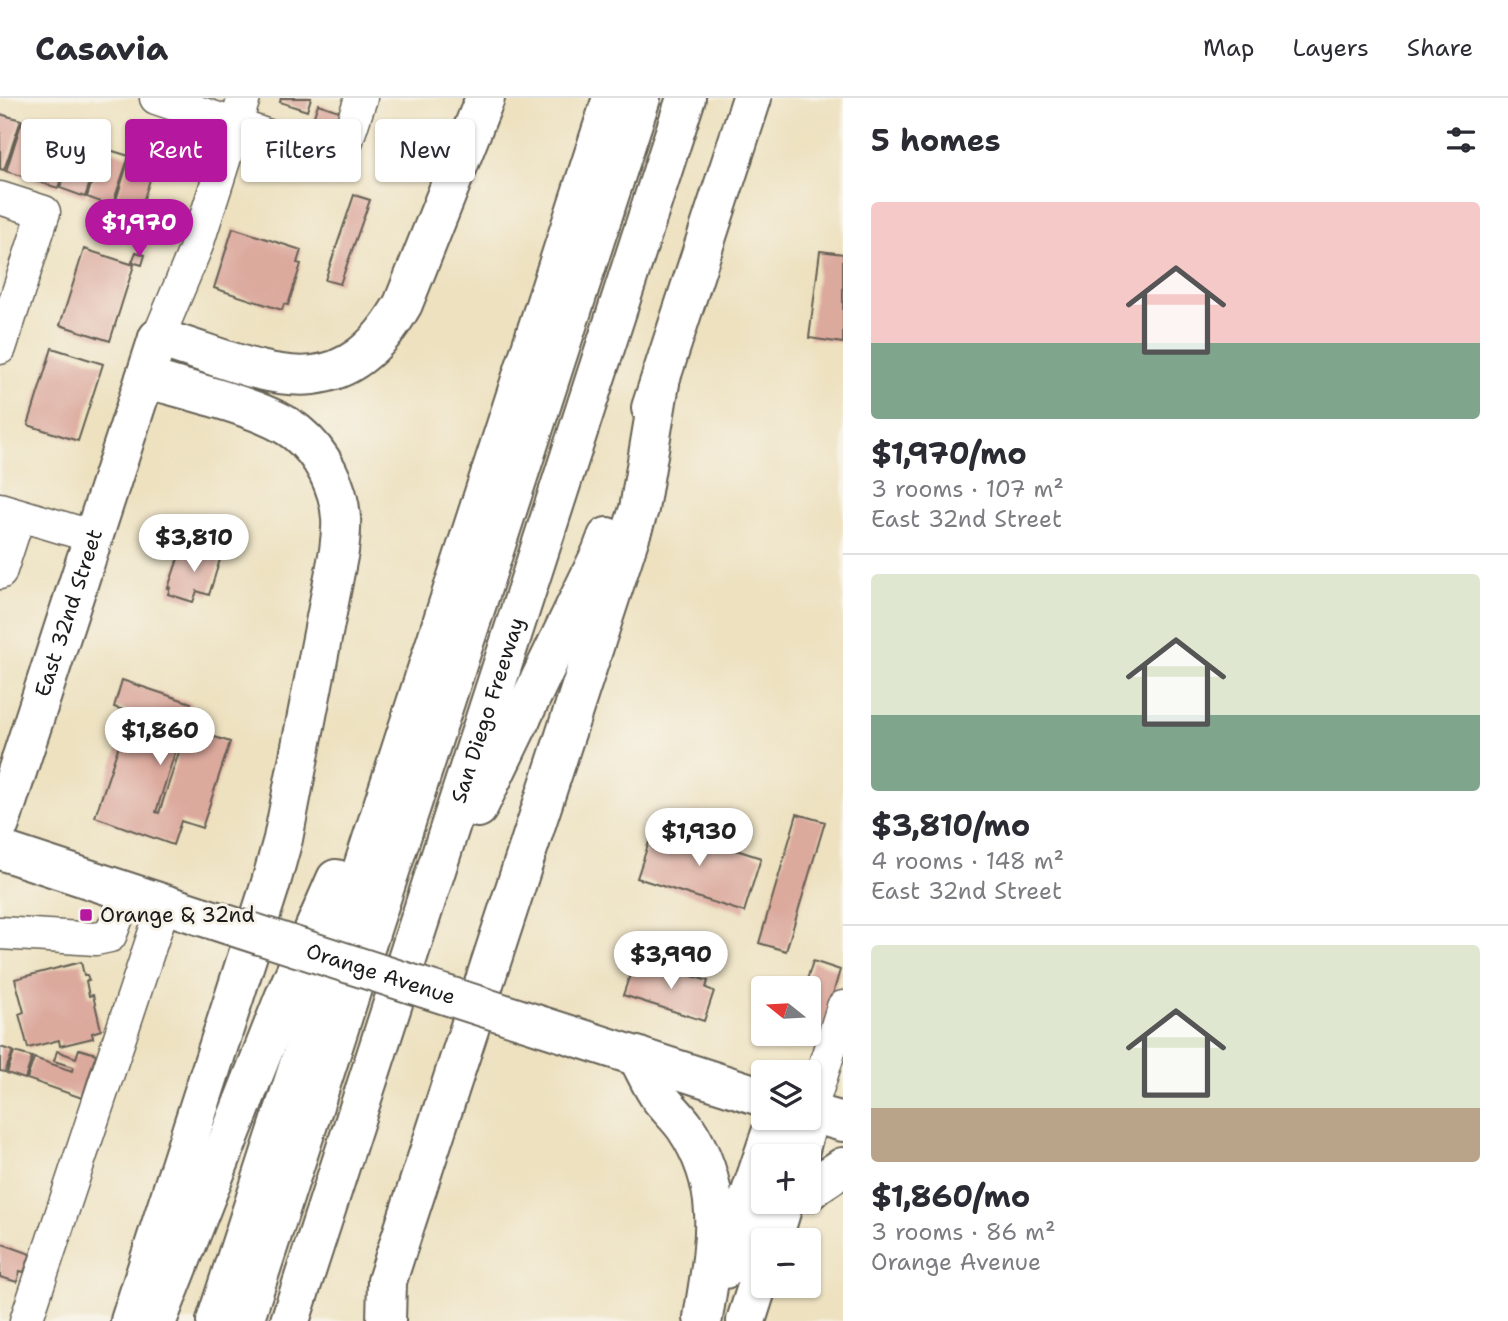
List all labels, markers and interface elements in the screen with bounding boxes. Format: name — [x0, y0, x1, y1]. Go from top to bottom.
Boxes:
text: Casavia — [35, 26, 168, 71]
text: Map — [1203, 32, 1254, 64]
text: Layers — [1292, 32, 1369, 64]
text: Share — [1407, 32, 1473, 64]
chip: Buy — [21, 119, 111, 182]
chip: Rent — [125, 119, 227, 182]
chip: Filters — [241, 119, 361, 182]
chip: New — [375, 119, 475, 182]
text: 5 homes — [871, 120, 1001, 161]
icon: filters — [1442, 121, 1480, 159]
pin: $1,970 — [82, 200, 196, 259]
text: $1,970 — [101, 207, 177, 237]
icon: home — [1113, 247, 1239, 373]
text: $1,970/mo — [871, 433, 1027, 474]
text: 3 rooms · 107 m² — [871, 474, 1064, 504]
text: East 32nd Street — [871, 504, 1062, 534]
pin: $3,810 — [137, 514, 251, 574]
text: $3,810 — [155, 522, 233, 552]
street label: East 32nd Street — [28, 526, 109, 700]
street label: San Diego Freeway — [445, 614, 531, 807]
icon: home — [1113, 619, 1239, 745]
pin: $1,860 — [103, 708, 217, 767]
text: $1,860 — [121, 715, 199, 745]
text: $3,810/mo — [871, 805, 1030, 846]
pin: $1,930 — [642, 808, 756, 868]
text: $1,930 — [661, 816, 737, 846]
text: 4 rooms · 148 m² — [871, 846, 1064, 876]
text: East 32nd Street — [871, 876, 1062, 906]
place label: Orange & 32nd — [100, 901, 255, 929]
marker: Orange & 32nd — [78, 907, 94, 923]
pin: $3,990 — [614, 932, 728, 991]
street label: Orange Avenue — [303, 937, 459, 1011]
text: $3,990 — [630, 939, 712, 969]
north arrow — [751, 976, 821, 1046]
map controls — [751, 976, 821, 1298]
icon: home — [1113, 990, 1239, 1116]
button: layers — [751, 1060, 821, 1130]
button: + — [751, 1144, 821, 1214]
text: $1,860/mo — [871, 1176, 1030, 1217]
text: 3 rooms · 86 m² — [871, 1217, 1056, 1247]
button: − — [751, 1228, 821, 1298]
text: Orange Avenue — [871, 1247, 1041, 1277]

